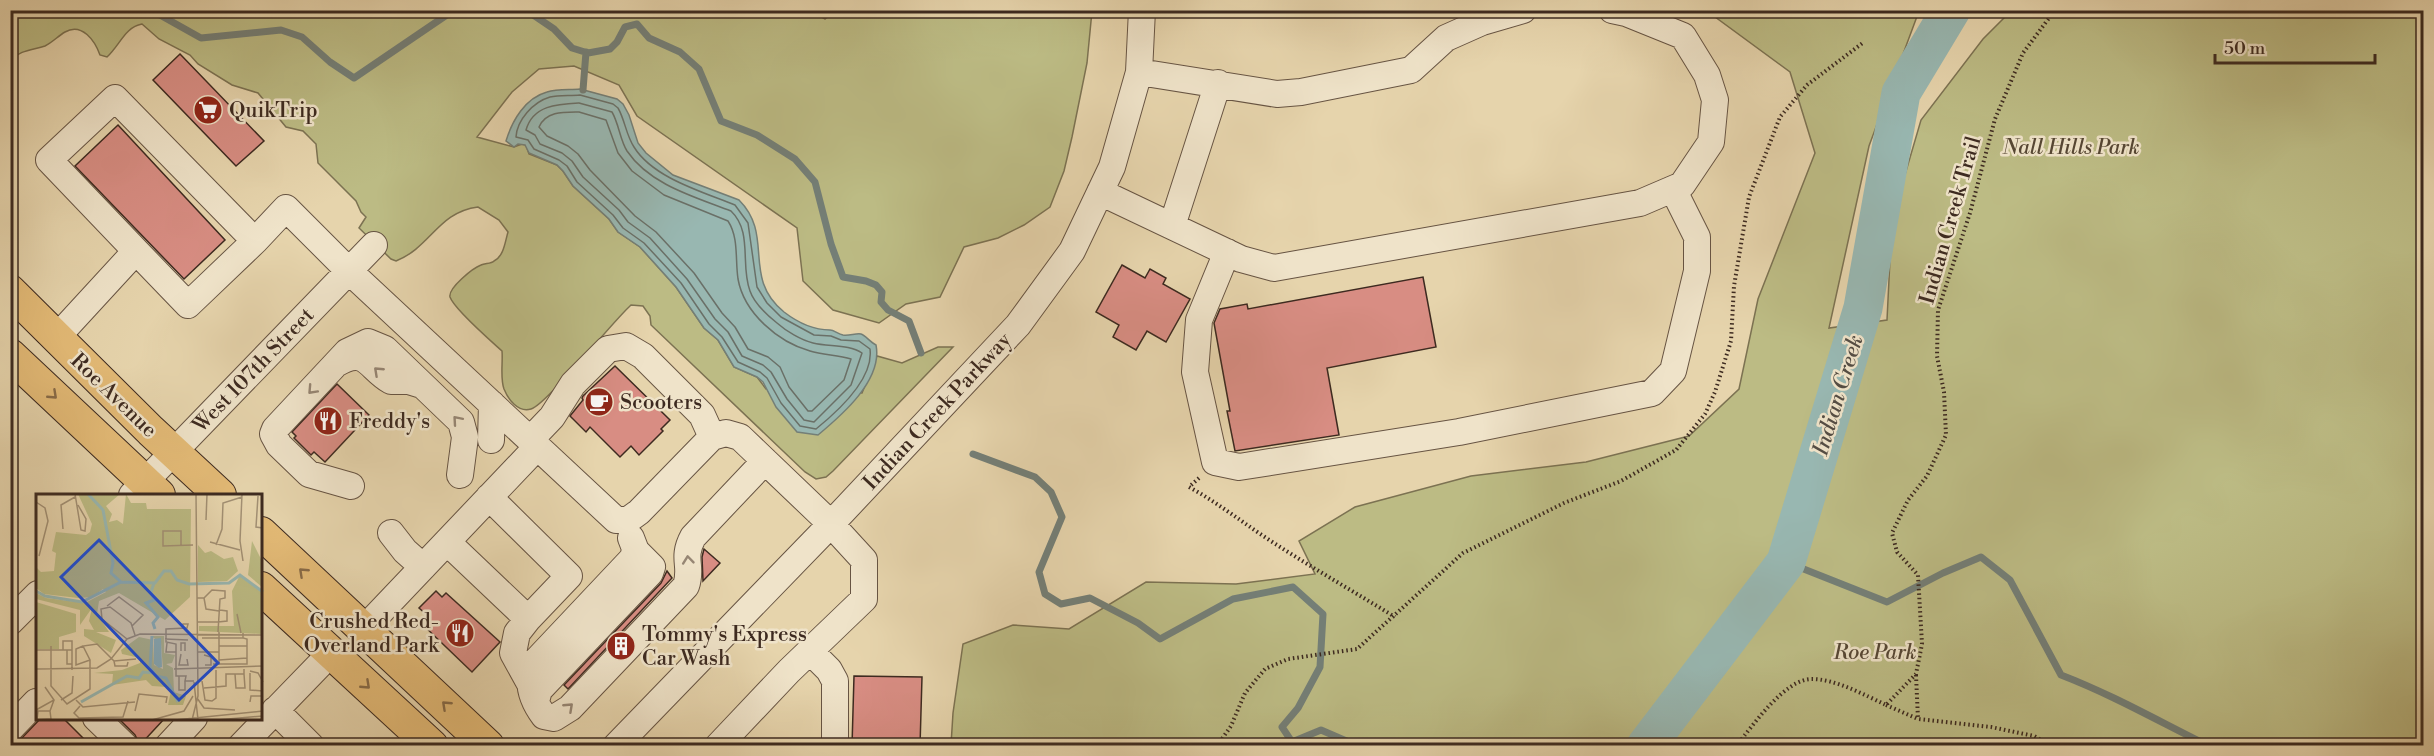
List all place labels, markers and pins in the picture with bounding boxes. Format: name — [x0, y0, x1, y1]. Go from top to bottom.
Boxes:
supermarket icon: QuikTrip — [192, 94, 224, 126]
place label: QuikTrip — [229, 98, 318, 124]
cafe icon: Scooters — [583, 386, 615, 418]
place label: Scooters — [620, 390, 702, 416]
restaurant icon: Freddy's — [312, 405, 344, 437]
place label: Freddy's — [349, 409, 430, 435]
place label: Crushed Red- Overland Park — [304, 609, 440, 659]
restaurant icon: Crushed Red- Overland Park — [444, 617, 476, 649]
place label: Tommy's Express Car Wash — [642, 622, 807, 672]
building icon: Tommy's Express Car Wash — [605, 630, 637, 662]

